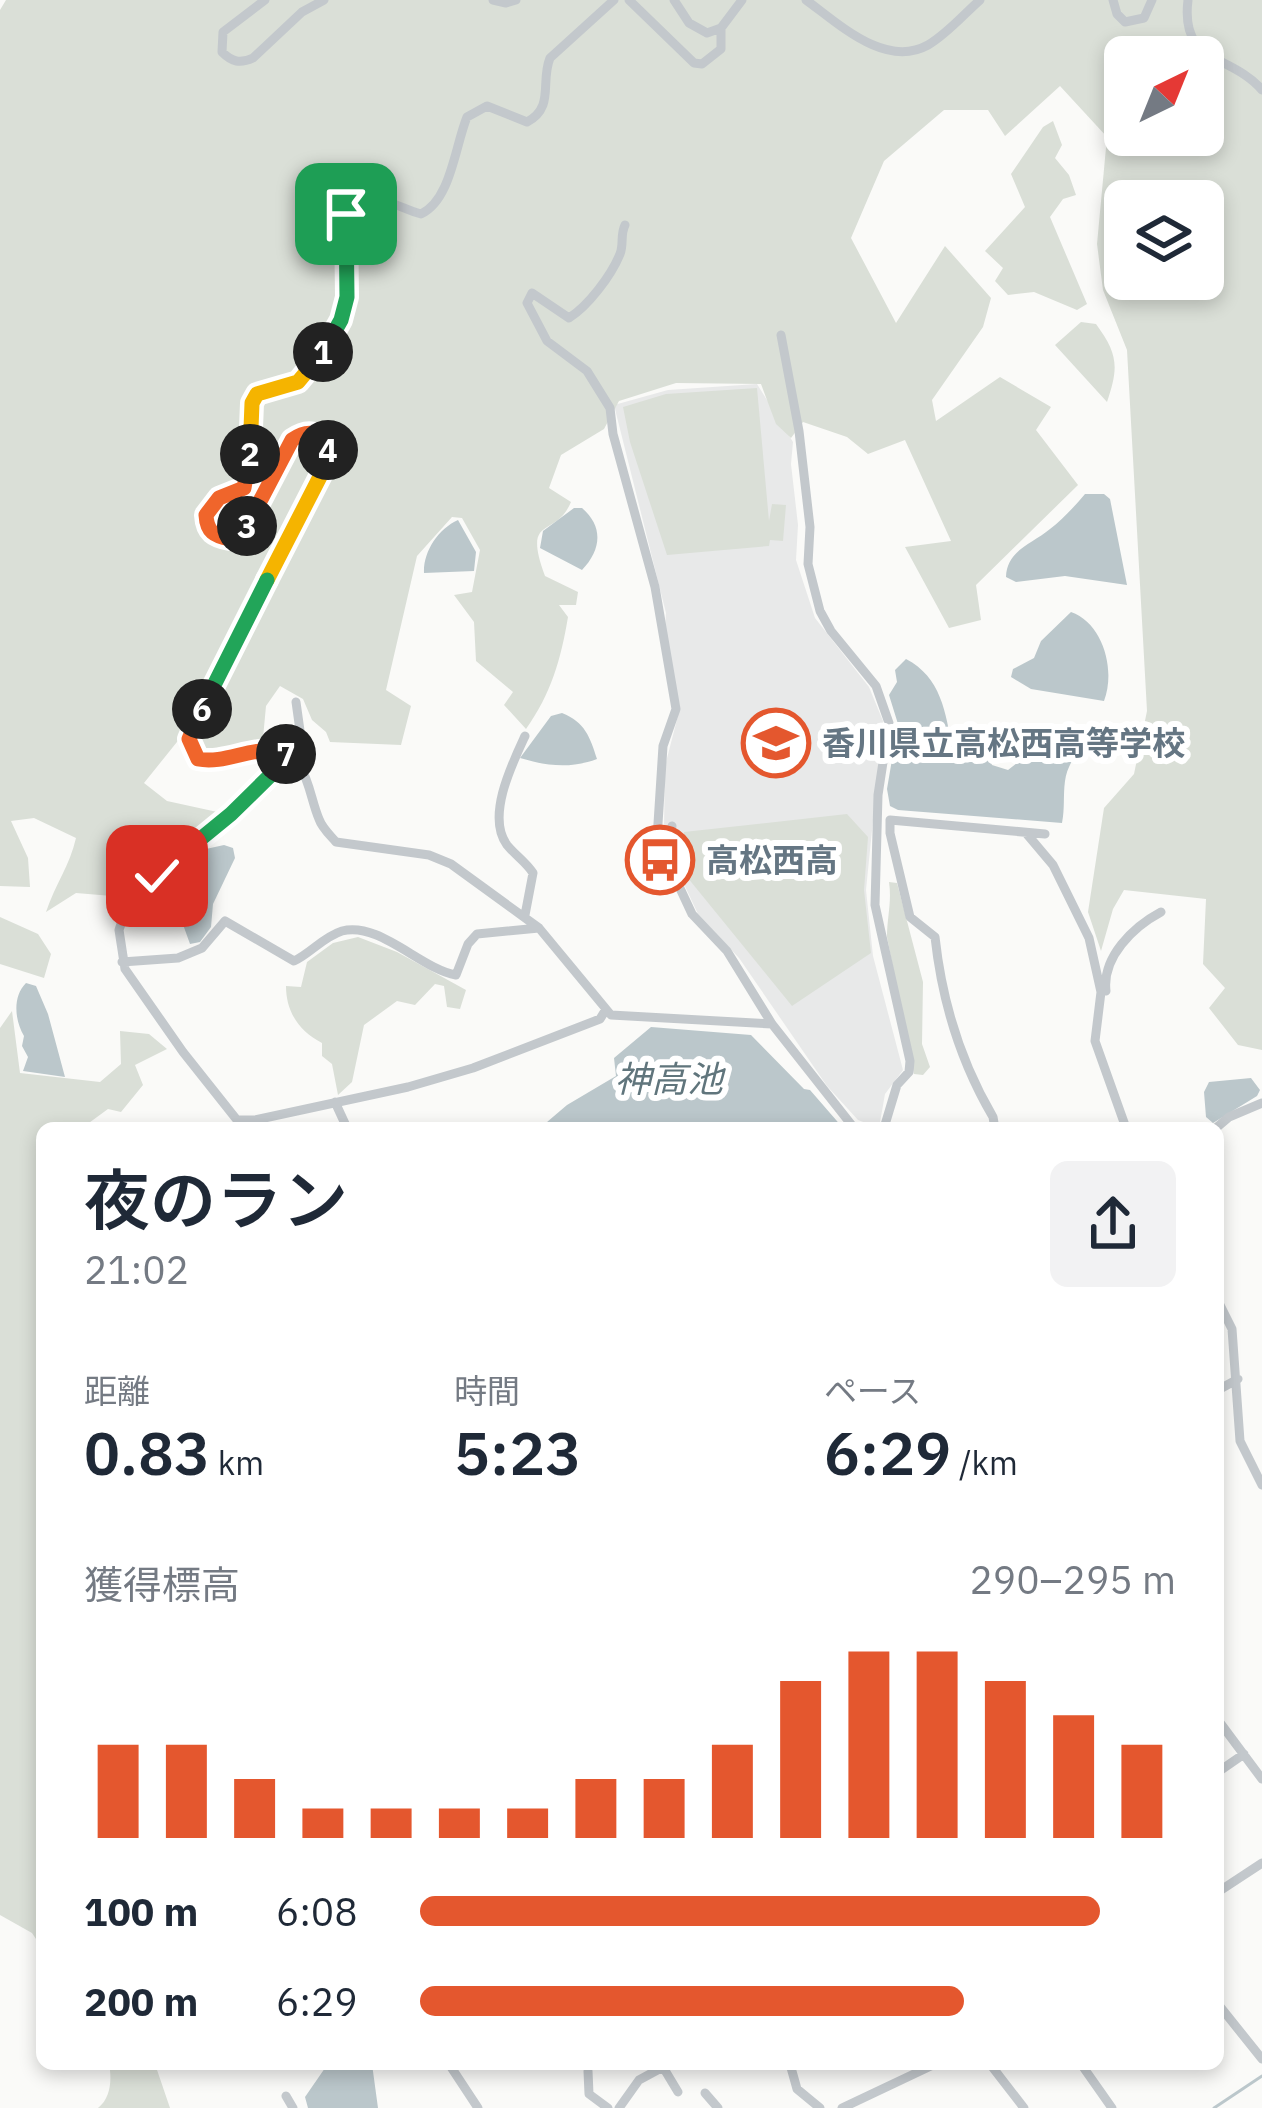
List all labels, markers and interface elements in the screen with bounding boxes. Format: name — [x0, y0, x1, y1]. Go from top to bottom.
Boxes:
north arrow — [1104, 36, 1224, 156]
map controls — [1104, 36, 1224, 300]
pin — [295, 163, 397, 265]
button: layers — [1104, 180, 1224, 300]
icon: arrive — [313, 181, 379, 247]
pin: 1 — [293, 322, 353, 382]
text: 1 — [313, 330, 333, 373]
pin: 4 — [298, 420, 358, 480]
pin: 2 — [220, 424, 280, 484]
text: 4 — [318, 428, 338, 471]
text: 2 — [240, 432, 260, 475]
pin: 3 — [217, 496, 277, 556]
text: 3 — [237, 504, 257, 547]
pin: 6 — [172, 679, 232, 739]
text: 6 — [192, 687, 212, 730]
school or university icon: 香川県立高松西高等学校 — [741, 708, 811, 778]
place label: 香川県立高松西高等学校 — [822, 721, 1185, 764]
pin: 7 — [256, 724, 316, 784]
text: 7 — [276, 732, 296, 775]
pin — [106, 825, 208, 927]
bus stop icon: 高松西高 — [625, 825, 695, 895]
place label: 高松西高 — [706, 838, 838, 881]
icon: check — [124, 843, 190, 909]
water label: 神高池 — [615, 1055, 726, 1102]
text: 夜のラン — [84, 1156, 348, 1242]
button: share — [1050, 1161, 1176, 1287]
text: 21:02 — [84, 1244, 189, 1295]
text: 距離 — [84, 1369, 150, 1412]
text: 時間 — [454, 1369, 520, 1412]
text: ペース — [824, 1369, 921, 1412]
text: 0.83 — [84, 1413, 210, 1492]
text: 5:23 — [454, 1413, 581, 1492]
text: 6:29 — [824, 1413, 951, 1492]
text: km — [210, 1441, 264, 1484]
text: /km — [951, 1441, 1018, 1484]
text: 290–295 m — [969, 1554, 1176, 1605]
text: 獲得標高 — [84, 1559, 240, 1610]
text: 100 m — [84, 1886, 198, 1937]
text: 6:08 — [276, 1886, 358, 1937]
text: 200 m — [84, 1976, 198, 2027]
text: 6:29 — [276, 1976, 358, 2027]

